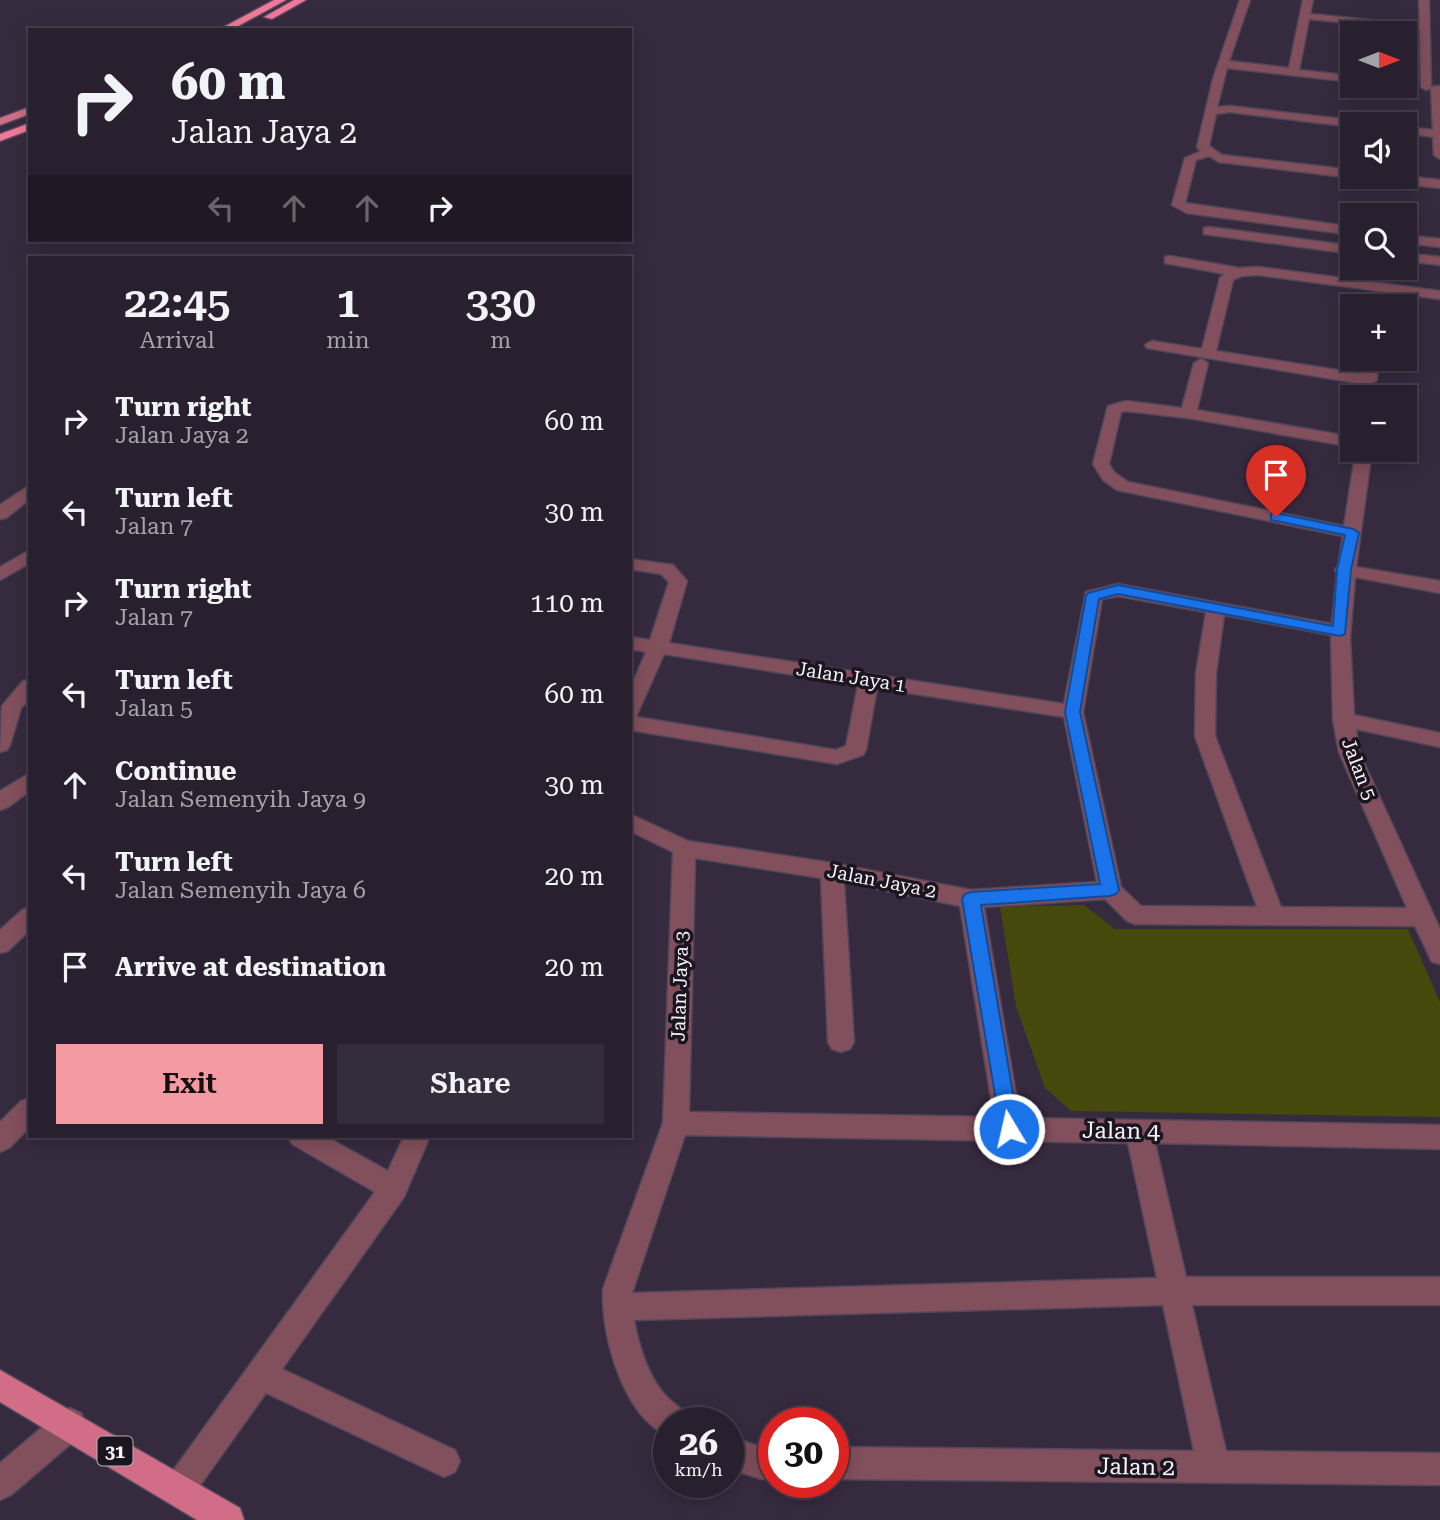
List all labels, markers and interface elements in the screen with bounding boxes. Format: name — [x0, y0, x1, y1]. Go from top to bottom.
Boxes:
north arrow — [1340, 21, 1418, 98]
map controls — [1340, 21, 1417, 462]
text: 60 m — [171, 54, 286, 111]
icon: right — [56, 56, 147, 147]
button: sound — [1340, 112, 1417, 189]
text: Jalan Jaya 2 — [171, 113, 357, 151]
icon: left — [202, 189, 240, 227]
icon: ahead — [275, 189, 313, 227]
icon: ahead — [348, 189, 386, 227]
icon: right — [421, 189, 459, 227]
button: search — [1340, 203, 1417, 280]
text: 22:45 — [124, 278, 230, 327]
text: 1 — [336, 278, 360, 327]
text: 330 — [465, 278, 536, 327]
button: + — [1340, 294, 1417, 371]
text: Arrival — [140, 327, 215, 354]
text: min — [326, 327, 370, 354]
text: m — [490, 327, 511, 354]
button: − — [1340, 385, 1417, 462]
text: Turn right — [115, 392, 251, 422]
icon: right — [56, 402, 94, 440]
text: 60 m — [545, 406, 604, 436]
text: Jalan Jaya 2 — [115, 422, 249, 449]
pin — [1246, 445, 1306, 517]
icon: arrive — [1257, 456, 1295, 494]
text: Turn left — [115, 483, 233, 513]
icon: left — [56, 493, 94, 531]
text: 30 m — [545, 497, 604, 527]
text: Jalan 7 — [115, 513, 193, 540]
text: Turn right — [115, 574, 251, 604]
icon: right — [56, 584, 94, 622]
text: 110 m — [530, 588, 604, 618]
text: Jalan 7 — [115, 604, 193, 631]
street label: Jalan Jaya 1 — [795, 657, 907, 697]
text: Turn left — [115, 665, 233, 695]
icon: left — [56, 675, 94, 713]
text: 60 m — [545, 679, 604, 709]
text: Jalan 5 — [115, 695, 193, 722]
street label: Jalan 5 — [1337, 735, 1381, 803]
text: Continue — [115, 756, 237, 786]
icon: ahead — [56, 766, 94, 804]
text: 30 m — [545, 770, 604, 800]
text: Jalan Semenyih Jaya 9 — [115, 786, 366, 813]
text: Turn left — [115, 847, 233, 877]
icon: left — [56, 857, 94, 895]
street label: Jalan Jaya 2 — [826, 859, 938, 903]
text: 20 m — [545, 861, 604, 891]
text: Jalan Semenyih Jaya 6 — [115, 877, 366, 904]
street label: Jalan Jaya 3 — [667, 930, 693, 1042]
icon: arrive — [56, 948, 94, 986]
text: Arrive at destination — [115, 952, 386, 982]
text: 20 m — [545, 952, 604, 982]
button: Exit — [56, 1044, 323, 1124]
button: Share — [337, 1044, 604, 1124]
position arrow — [972, 1092, 1046, 1166]
street label: Jalan 4 — [1082, 1117, 1160, 1145]
speed limit sign: 30 — [758, 1407, 849, 1498]
text: 26 — [679, 1423, 718, 1464]
road number: 31 — [97, 1436, 132, 1466]
street label: Jalan 2 — [1097, 1453, 1175, 1481]
text: km/h — [674, 1459, 723, 1480]

